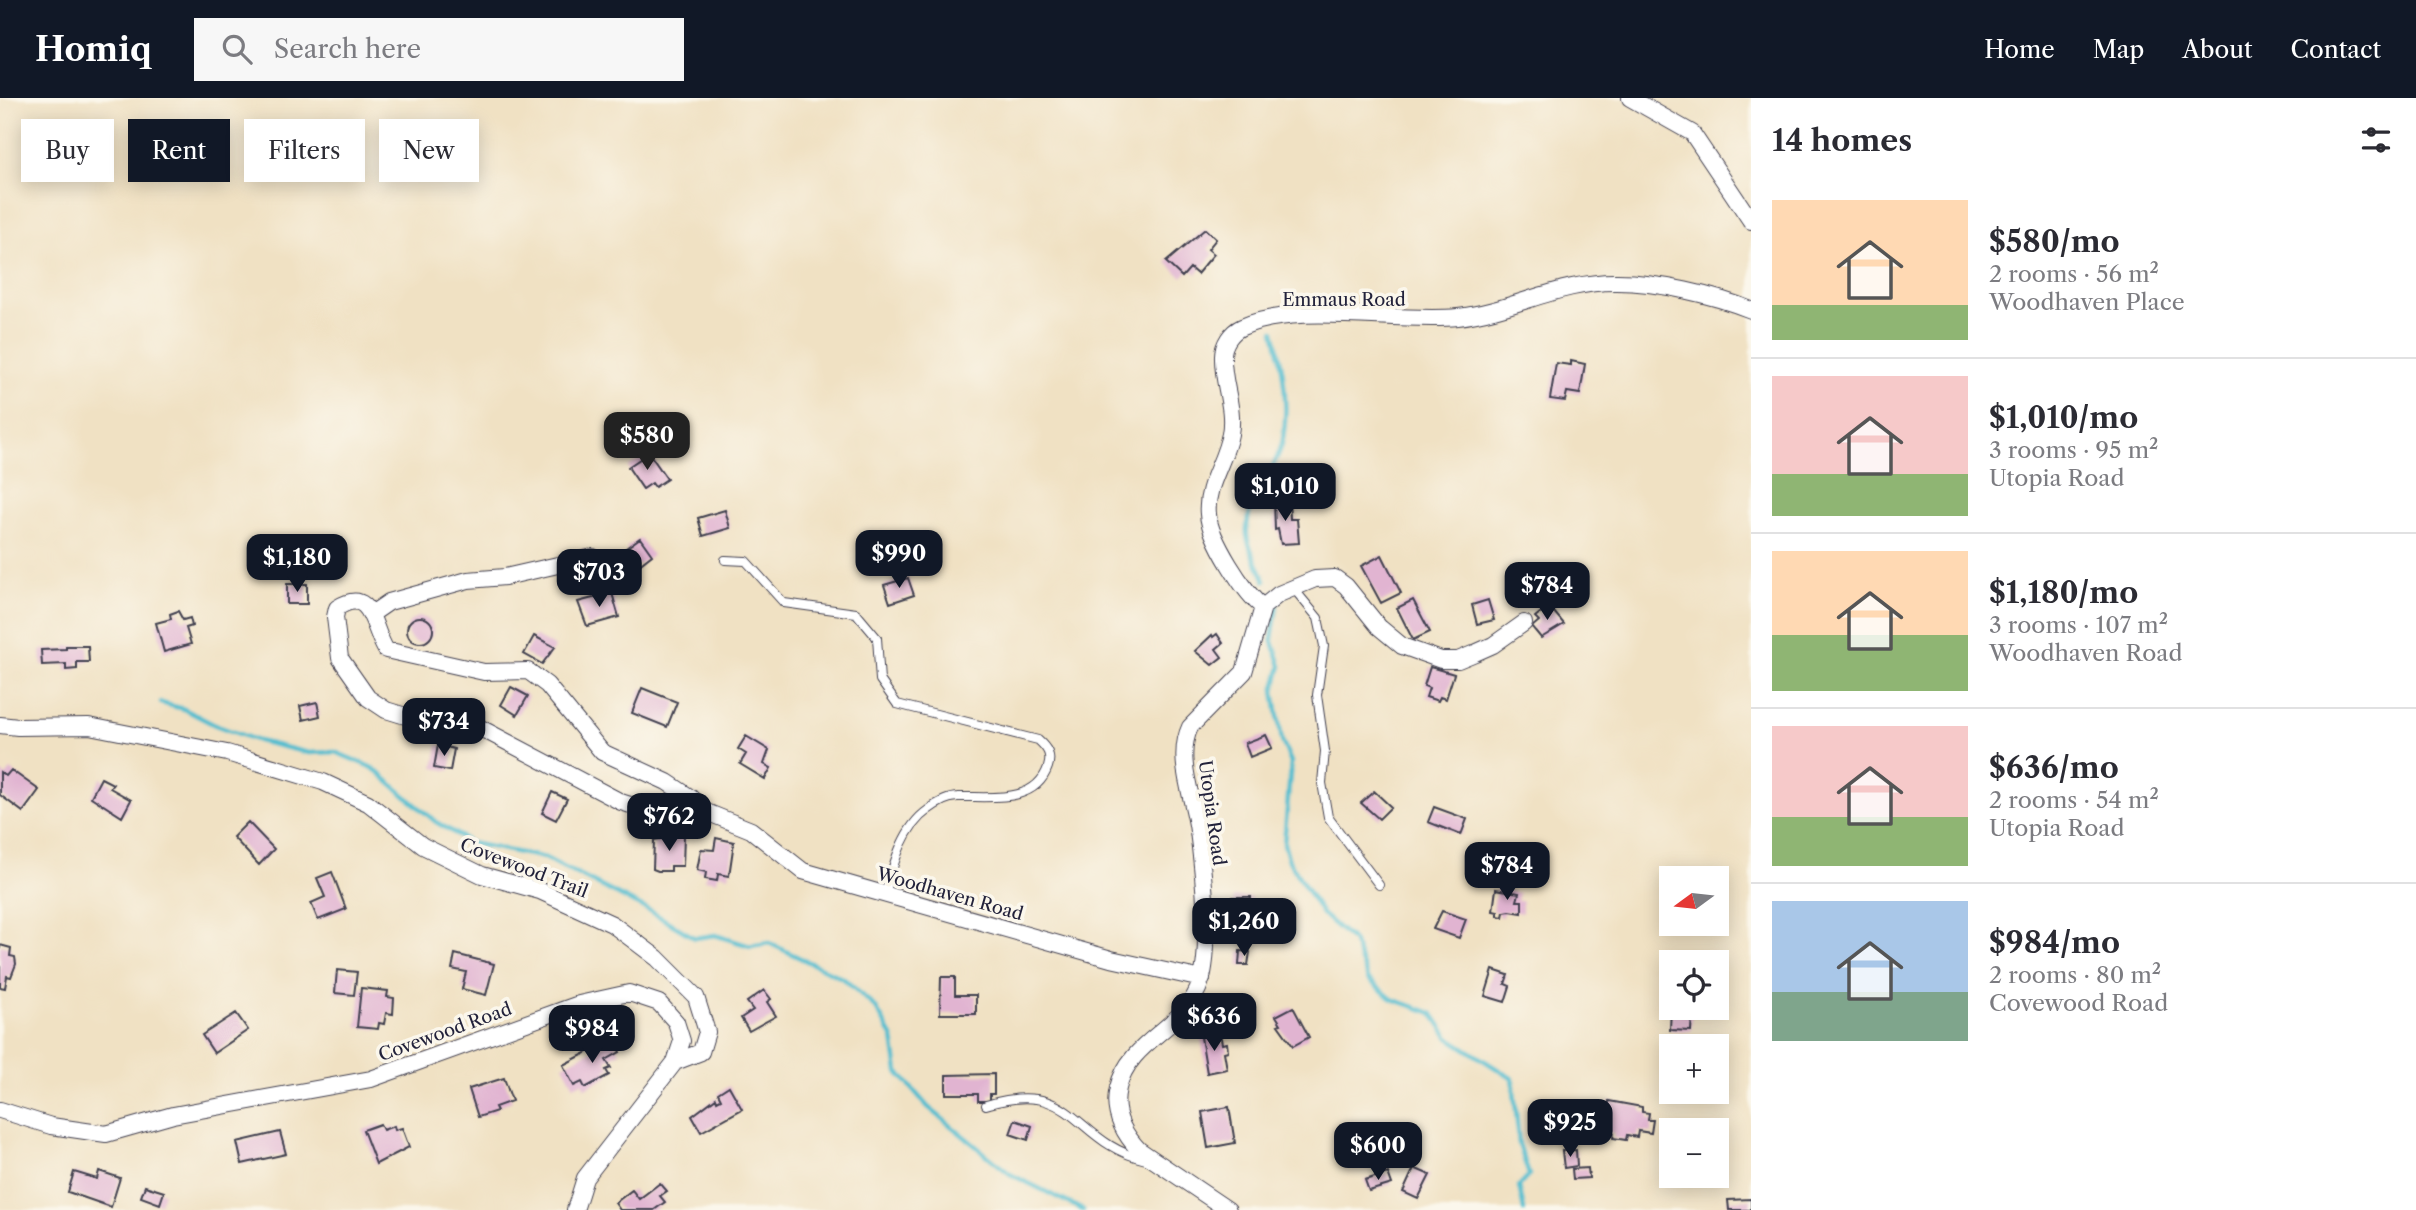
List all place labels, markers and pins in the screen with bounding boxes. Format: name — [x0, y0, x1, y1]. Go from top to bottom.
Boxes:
pin: $580 — [606, 412, 688, 472]
pin: $1,010 — [1228, 464, 1342, 523]
pin: $990 — [858, 531, 940, 590]
pin: $1,180 — [240, 534, 354, 594]
pin: $703 — [558, 550, 640, 609]
pin: $784 — [1506, 562, 1588, 622]
pin: $734 — [403, 698, 485, 758]
pin: $762 — [628, 794, 710, 853]
pin: $784 — [1466, 842, 1548, 902]
pin: $1,260 — [1187, 898, 1301, 958]
pin: $636 — [1173, 993, 1255, 1053]
pin: $984 — [551, 1006, 633, 1065]
pin: $925 — [1529, 1100, 1611, 1159]
pin: $600 — [1337, 1122, 1419, 1182]

